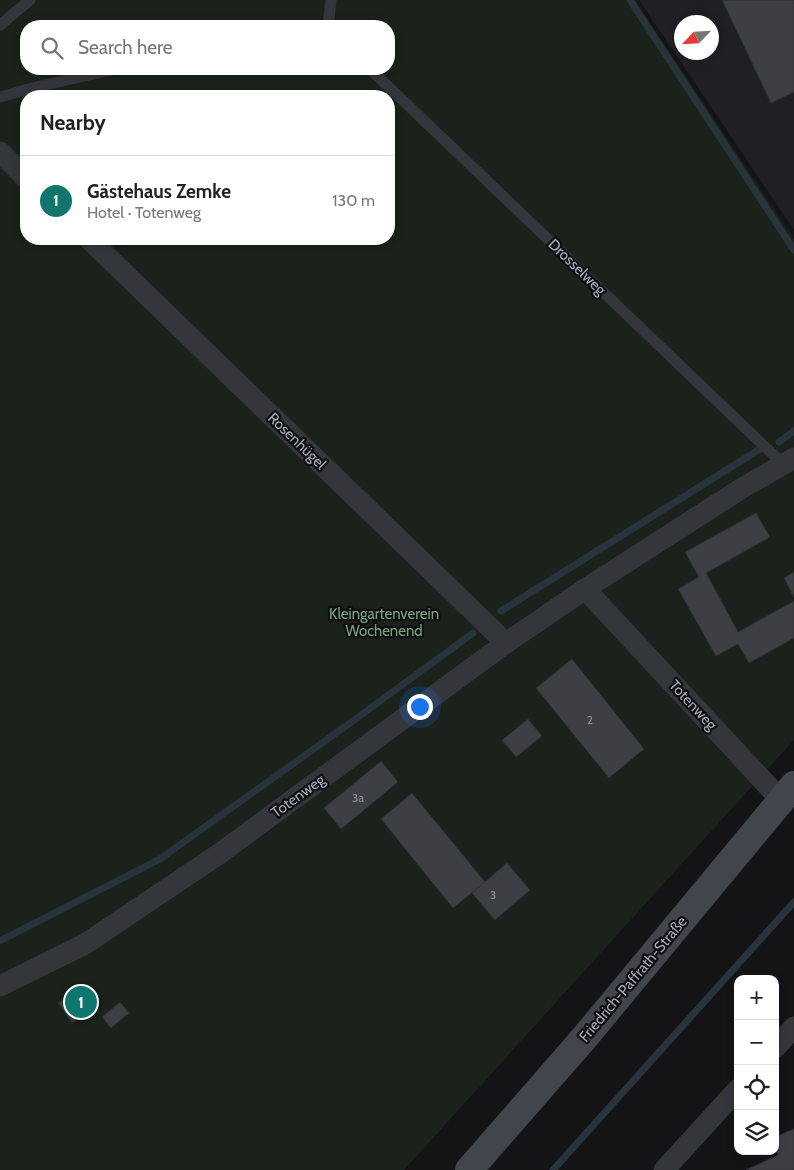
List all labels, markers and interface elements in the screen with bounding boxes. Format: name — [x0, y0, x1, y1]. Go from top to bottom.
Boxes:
north arrow — [674, 15, 719, 60]
search box — [20, 20, 395, 75]
icon: search — [38, 34, 66, 62]
text: Search here — [78, 36, 172, 59]
text: Nearby — [40, 110, 106, 135]
text: Gästehaus Zemke — [87, 180, 231, 203]
text: 1 — [53, 191, 59, 210]
text: 130 m — [332, 191, 375, 210]
text: Hotel · Totenweg — [87, 203, 201, 222]
street label: Drosselweg — [544, 235, 610, 299]
street label: Rosenhügel — [264, 409, 330, 473]
park label: Kleingartenverein Wochenend — [329, 605, 439, 640]
street label: Totenweg — [665, 676, 721, 734]
your location — [407, 694, 433, 720]
house number: 2 — [587, 712, 593, 727]
street label: Totenweg — [268, 770, 329, 821]
house number: 3a — [352, 790, 364, 805]
house number: 3 — [490, 887, 496, 902]
street label: Friedrich-Paffrath-Straße — [575, 912, 691, 1045]
map controls — [734, 975, 779, 1155]
button: + — [734, 975, 779, 1020]
pin: 1 — [65, 983, 97, 1021]
button: − — [734, 1020, 779, 1065]
button: locate — [734, 1065, 779, 1110]
button: layers — [734, 1110, 779, 1155]

